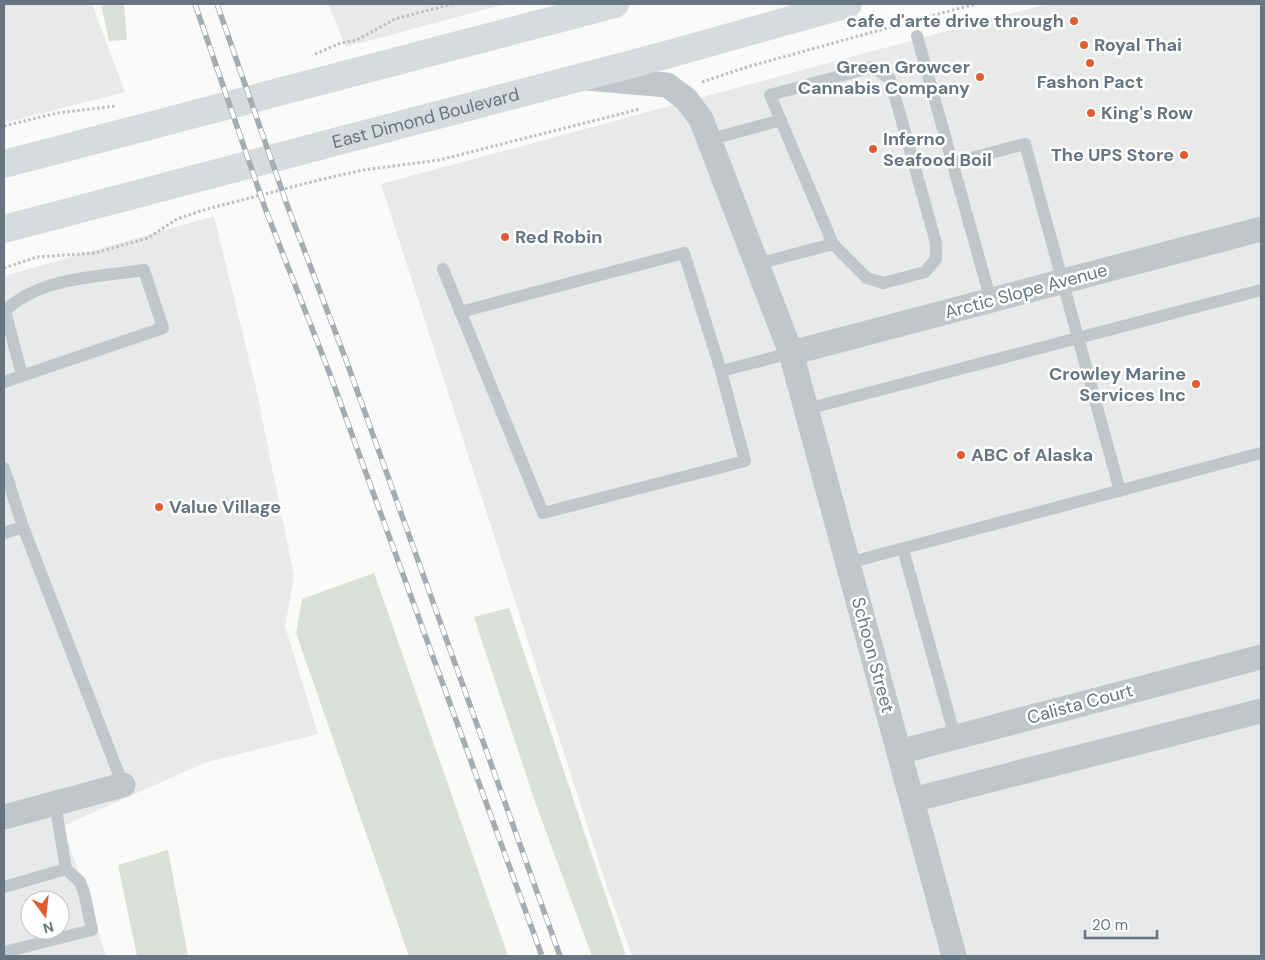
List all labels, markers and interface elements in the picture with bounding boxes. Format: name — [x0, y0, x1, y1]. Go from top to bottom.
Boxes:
place label: cafe d'arte drive through — [846, 9, 1064, 33]
marker: cafe d'arte drive through — [1068, 15, 1080, 27]
place label: Royal Thai — [1094, 33, 1182, 57]
marker: Royal Thai — [1078, 39, 1090, 51]
place label: Green Growcer Cannabis Company — [798, 55, 970, 100]
marker: Fashon Pact — [1084, 57, 1096, 69]
place label: Fashon Pact — [1037, 70, 1143, 94]
marker: Green Growcer Cannabis Company — [974, 71, 986, 83]
street label: East Dimond Boulevard — [329, 82, 522, 154]
place label: King's Row — [1101, 101, 1193, 125]
marker: King's Row — [1085, 107, 1097, 119]
place label: Inferno Seafood Boil — [883, 127, 992, 172]
marker: Inferno Seafood Boil — [867, 143, 879, 155]
place label: The UPS Store — [1051, 143, 1174, 167]
marker: The UPS Store — [1178, 149, 1190, 161]
place label: Red Robin — [515, 225, 602, 249]
marker: Red Robin — [499, 231, 511, 243]
street label: Arctic Slope Avenue — [942, 258, 1110, 324]
place label: Crowley Marine Services Inc — [1049, 362, 1186, 407]
marker: Crowley Marine Services Inc — [1190, 378, 1202, 390]
place label: ABC of Alaska — [971, 443, 1093, 467]
marker: ABC of Alaska — [955, 449, 967, 461]
place label: Value Village — [169, 495, 281, 519]
marker: Value Village — [153, 501, 165, 513]
street label: Schoon Street — [846, 595, 900, 715]
street label: Calista Court — [1024, 678, 1136, 730]
north arrow — [20, 890, 70, 940]
scale bar — [1085, 908, 1158, 940]
text: 20 m — [1092, 915, 1128, 935]
text: N — [41, 918, 56, 938]

